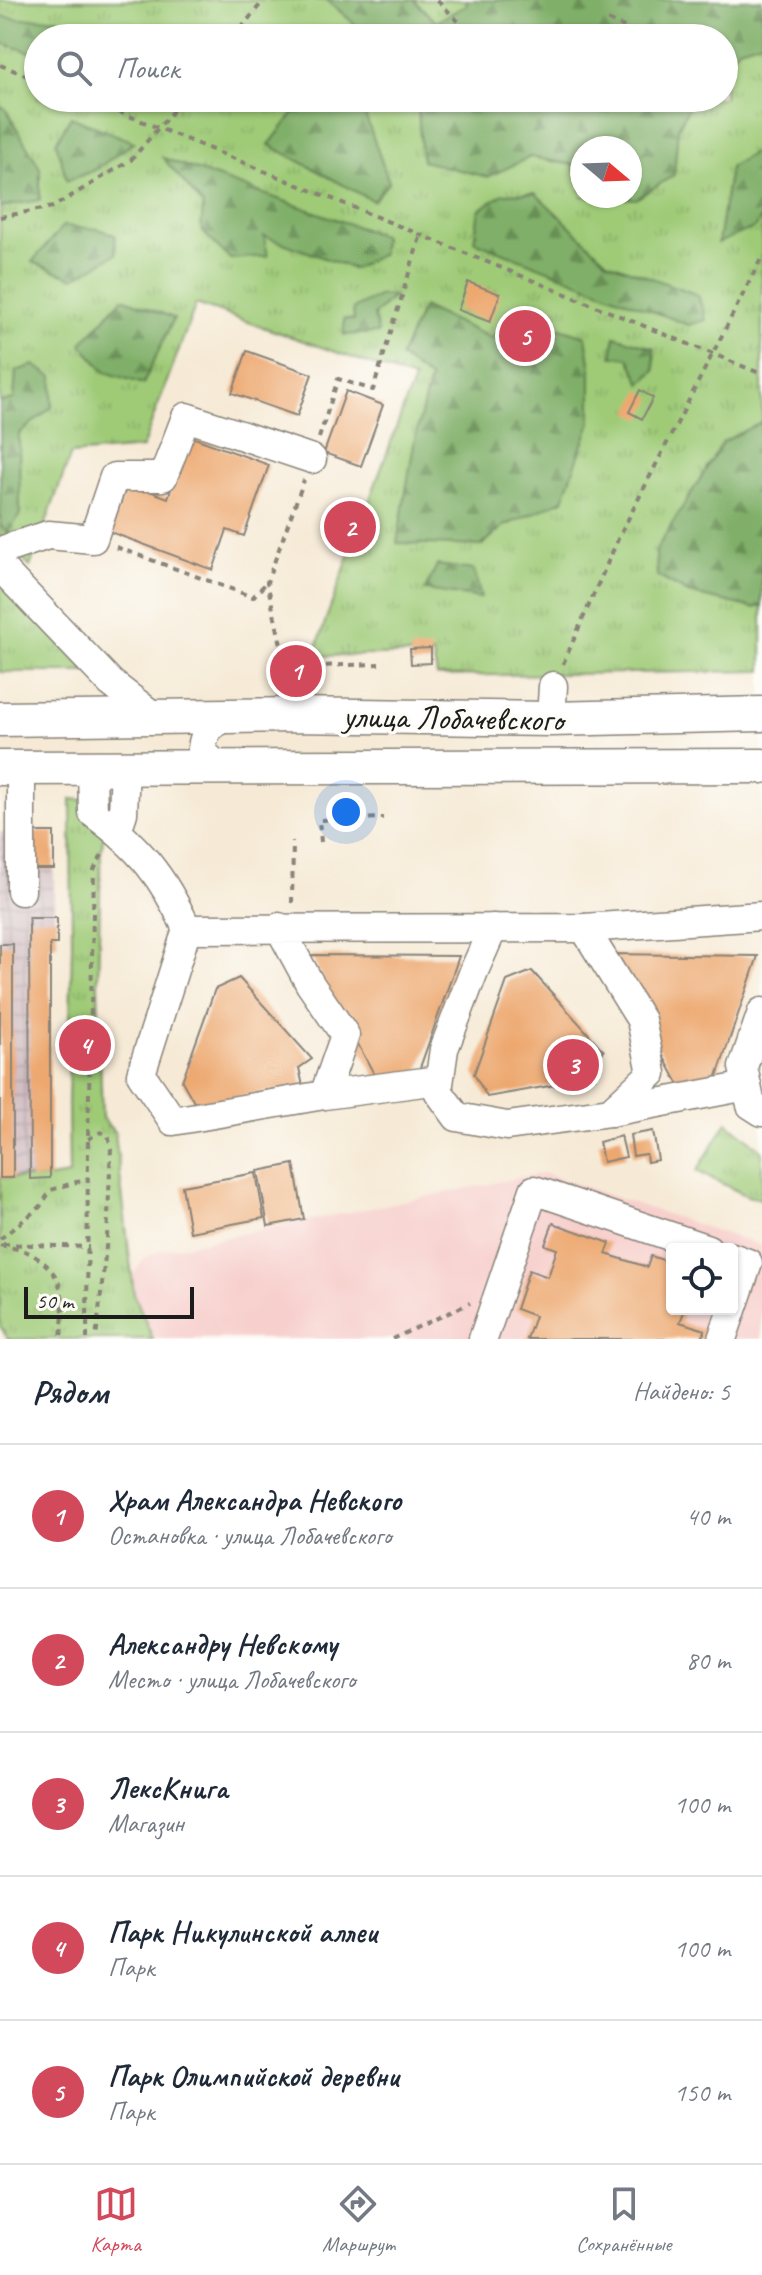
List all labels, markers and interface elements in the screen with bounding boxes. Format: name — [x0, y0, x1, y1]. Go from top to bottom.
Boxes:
search box — [24, 24, 738, 112]
icon: search — [52, 46, 96, 90]
text: Поиск — [116, 49, 179, 87]
north arrow — [570, 136, 642, 208]
pin: 5 — [499, 306, 551, 366]
pin: 2 — [324, 497, 376, 557]
pin: 1 — [270, 641, 322, 701]
street label: улица Лобачевского — [340, 694, 568, 741]
your location — [326, 792, 366, 832]
pin: 4 — [59, 1015, 111, 1075]
pin: 3 — [547, 1035, 599, 1095]
map controls — [666, 1243, 738, 1315]
button: locate — [666, 1243, 738, 1315]
scale bar — [24, 1283, 194, 1319]
text: 50 m — [36, 1287, 73, 1315]
text: Рядом — [32, 1370, 108, 1413]
text: Найдено: 5 — [633, 1375, 730, 1408]
text: Храм Александра Невского — [108, 1481, 401, 1519]
text: 1 — [52, 1500, 64, 1533]
text: 40 m — [686, 1500, 730, 1533]
text: Остановка · улица Лобачевского — [108, 1519, 391, 1552]
text: Александру Невскому — [108, 1625, 337, 1663]
text: 2 — [52, 1644, 64, 1677]
text: 80 m — [686, 1644, 730, 1677]
text: Место · улица Лобачевского — [108, 1663, 356, 1696]
text: ЛексКнига — [108, 1769, 228, 1807]
text: 3 — [52, 1788, 64, 1821]
text: 100 m — [674, 1788, 730, 1821]
text: Магазин — [108, 1807, 184, 1840]
text: Парк Никулинской аллеи — [108, 1913, 377, 1951]
text: 4 — [52, 1932, 64, 1965]
text: 100 m — [674, 1932, 730, 1965]
text: Парк — [108, 1951, 154, 1984]
text: Парк Олимпийской деревни — [108, 2057, 399, 2095]
text: 5 — [52, 2076, 64, 2109]
text: 150 m — [674, 2076, 730, 2109]
text: Парк — [108, 2095, 154, 2128]
tab: Карта — [91, 2182, 141, 2258]
tab: Маршрут — [322, 2182, 395, 2258]
tab: Сохранённые — [576, 2182, 671, 2258]

